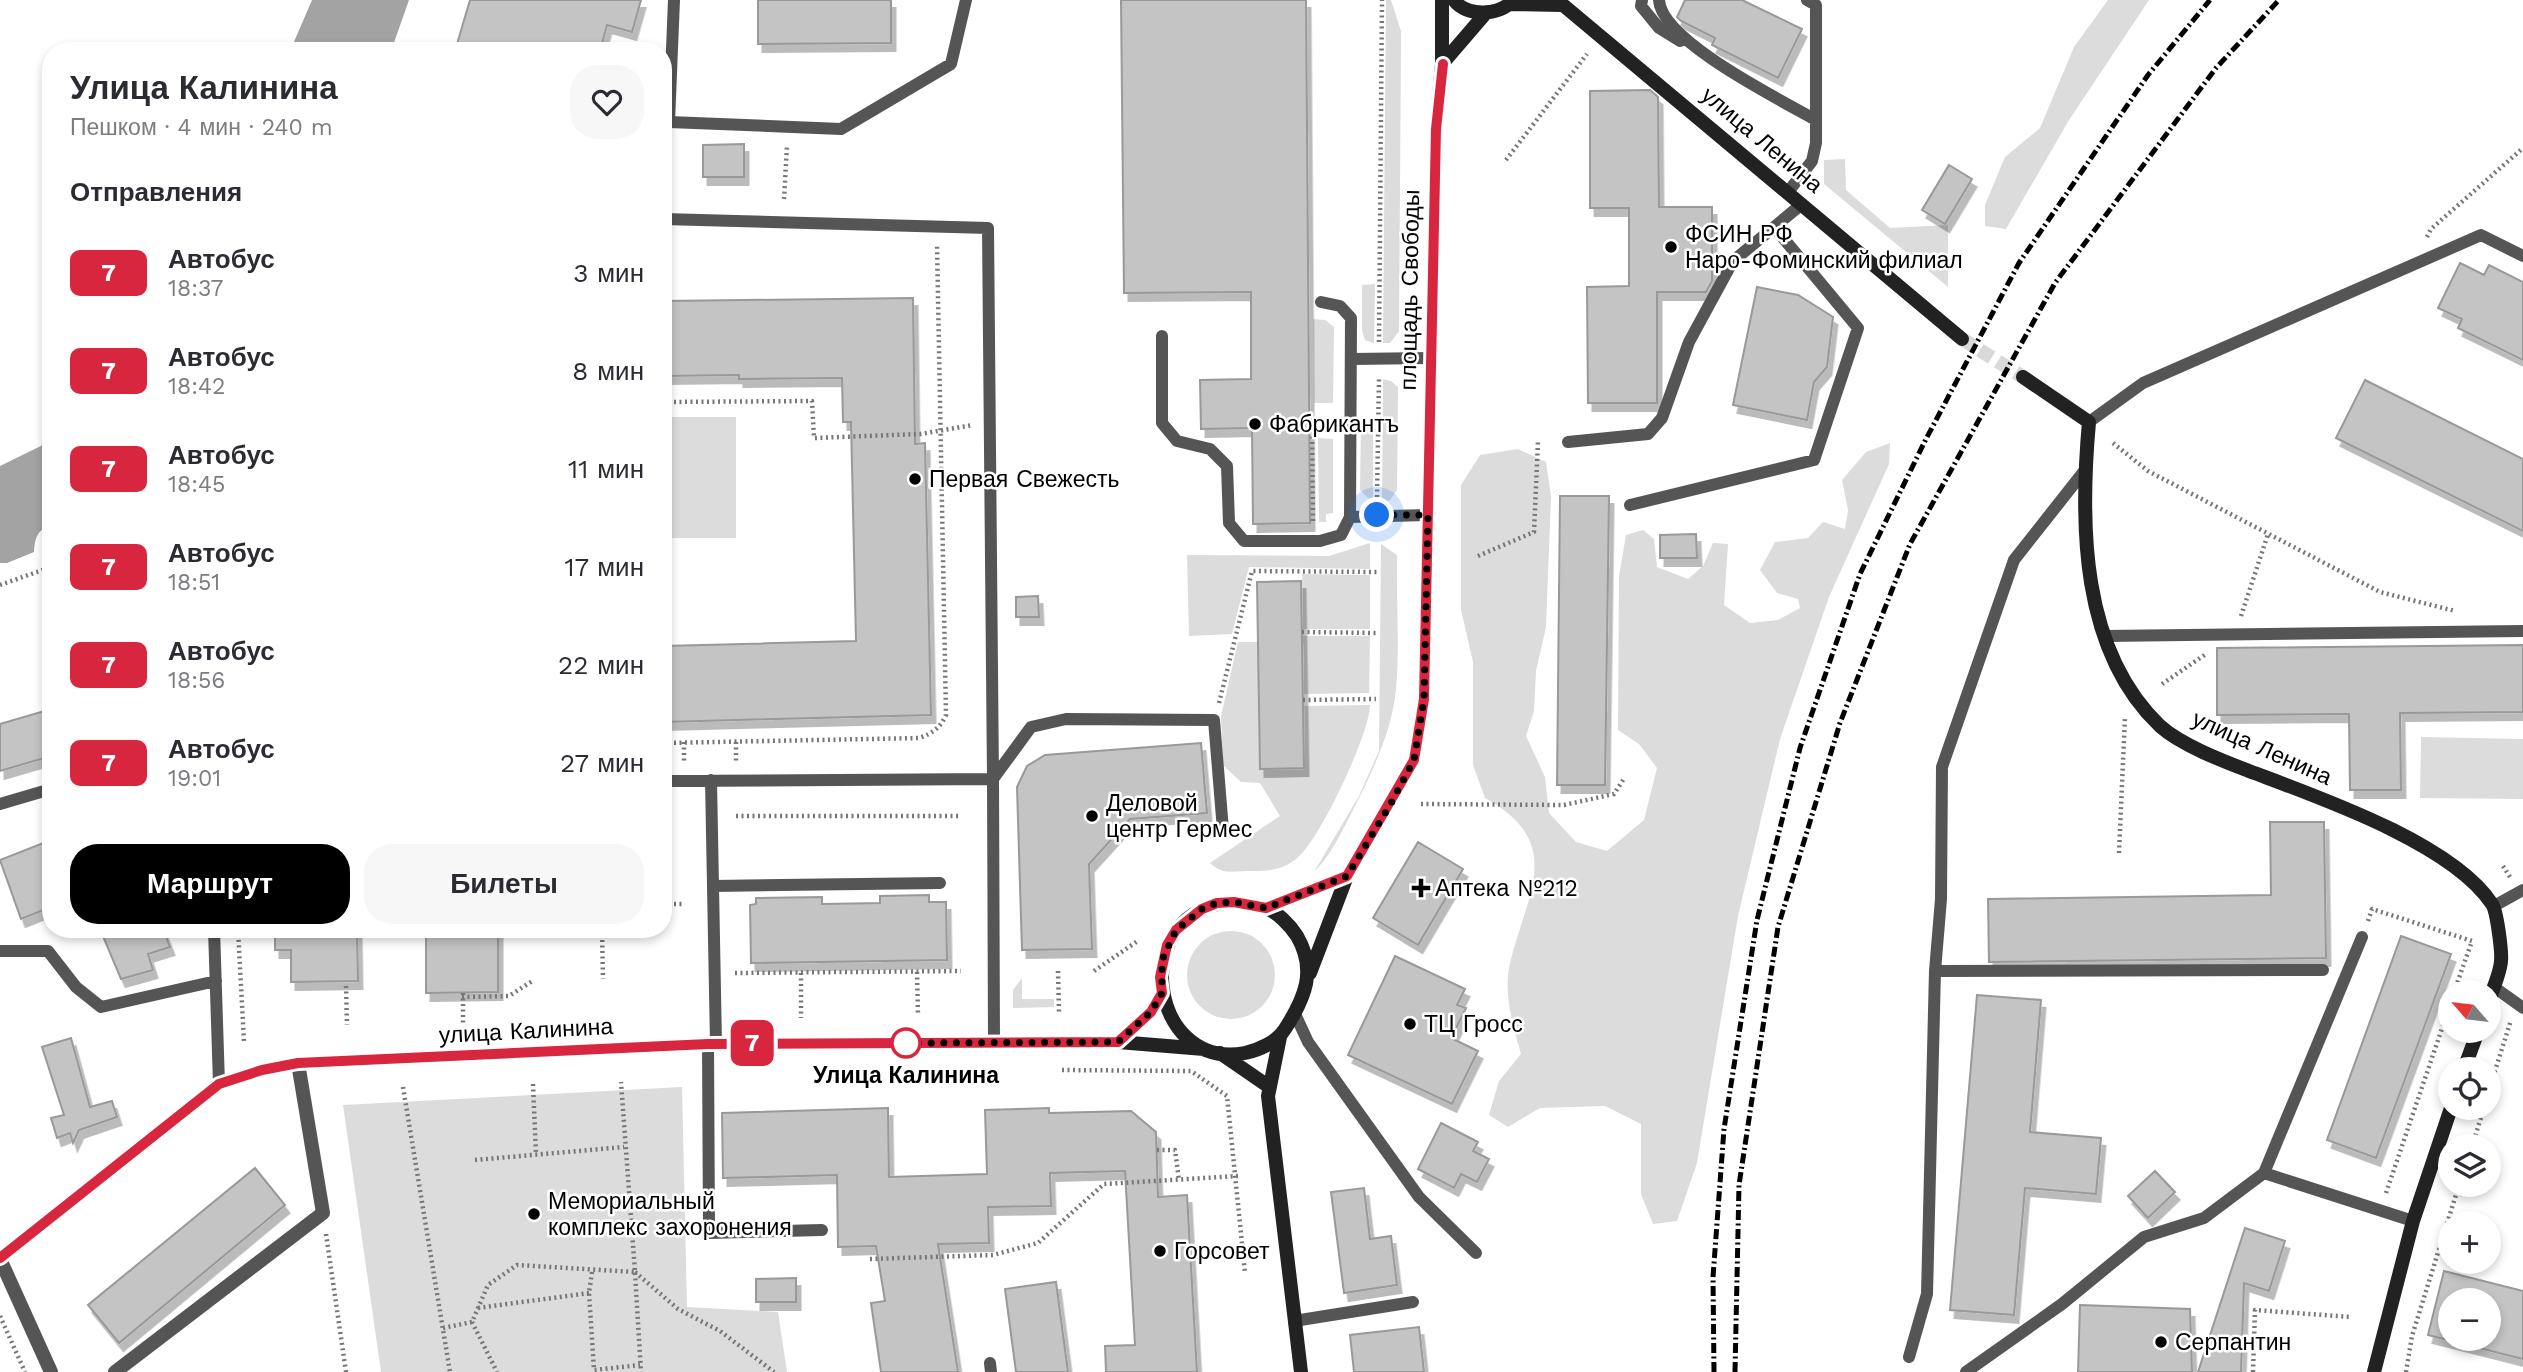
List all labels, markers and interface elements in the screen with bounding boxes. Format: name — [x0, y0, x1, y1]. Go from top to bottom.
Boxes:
button: heart — [570, 65, 644, 139]
text: Улица Калинина — [70, 68, 338, 107]
street label: улица Ленина — [1696, 81, 1828, 199]
text: Пешком · 4 мин · 240 m — [70, 114, 333, 141]
text: Отправления — [70, 177, 242, 207]
street label: площадь Свободы — [1395, 189, 1425, 391]
place label: ФСИН РФ Наро-Фоминский филиал — [1685, 221, 1963, 274]
marker: ФСИН РФ Наро-Фоминский филиал — [1663, 239, 1679, 255]
text: Автобус — [168, 244, 275, 274]
text: 3 мин — [573, 258, 644, 288]
text: 7 — [101, 259, 116, 287]
text: 18:37 — [168, 275, 223, 302]
text: Автобус — [168, 342, 275, 372]
text: 8 мин — [572, 356, 644, 386]
text: 7 — [101, 357, 116, 385]
text: 18:42 — [168, 373, 225, 400]
place label: Фабрикантъ — [1269, 411, 1399, 438]
marker: Фабрикантъ — [1247, 416, 1263, 432]
text: Автобус — [168, 440, 275, 470]
text: 11 мин — [568, 454, 644, 484]
text: 7 — [101, 455, 116, 483]
place label: Первая Свежесть — [929, 466, 1119, 493]
text: 18:45 — [168, 471, 225, 498]
marker: Первая Свежесть — [907, 471, 923, 487]
your location — [1359, 497, 1394, 532]
text: Автобус — [168, 538, 275, 568]
text: 17 мин — [564, 552, 644, 582]
text: 7 — [101, 553, 116, 581]
text: 18:51 — [168, 569, 220, 596]
text: Автобус — [168, 636, 275, 666]
text: 22 мин — [558, 650, 644, 680]
text: 7 — [101, 651, 116, 679]
text: 18:56 — [168, 667, 225, 694]
street label: улица Ленина — [2188, 705, 2336, 791]
text: Автобус — [168, 734, 275, 764]
text: 27 мин — [560, 748, 644, 778]
text: 7 — [101, 749, 116, 777]
text: 19:01 — [168, 765, 221, 792]
place label: Деловой центр Гермес — [1106, 790, 1252, 843]
marker: Деловой центр Гермес — [1084, 808, 1100, 824]
button: Маршрут — [70, 844, 350, 924]
button: Билеты — [364, 844, 644, 924]
place label: Аптека №212 — [1435, 875, 1578, 902]
marker: Аптека №212 — [1413, 880, 1429, 896]
north arrow — [2438, 980, 2501, 1043]
map controls — [2438, 980, 2501, 1351]
place label: ТЦ Гросс — [1424, 1011, 1523, 1038]
street label: улица Калинина — [438, 1013, 614, 1049]
marker: ТЦ Гросс — [1402, 1016, 1418, 1032]
line badge: 7 — [729, 1020, 775, 1066]
marker: Улица Калинина — [891, 1028, 921, 1058]
text: 7 — [745, 1029, 759, 1057]
button: locate — [2438, 1057, 2501, 1120]
place label: Улица Калинина — [813, 1062, 999, 1089]
button: layers — [2438, 1134, 2501, 1197]
place label: Мемориальный комплекс захоронения — [548, 1188, 792, 1241]
marker: Мемориальный комплекс захоронения — [526, 1206, 542, 1222]
button: + — [2438, 1211, 2501, 1274]
place label: Горсовет — [1174, 1238, 1270, 1265]
marker: Горсовет — [1152, 1243, 1168, 1259]
button: − — [2438, 1288, 2501, 1351]
place label: Серпантин — [2175, 1329, 2291, 1356]
marker: Серпантин — [2153, 1334, 2169, 1350]

